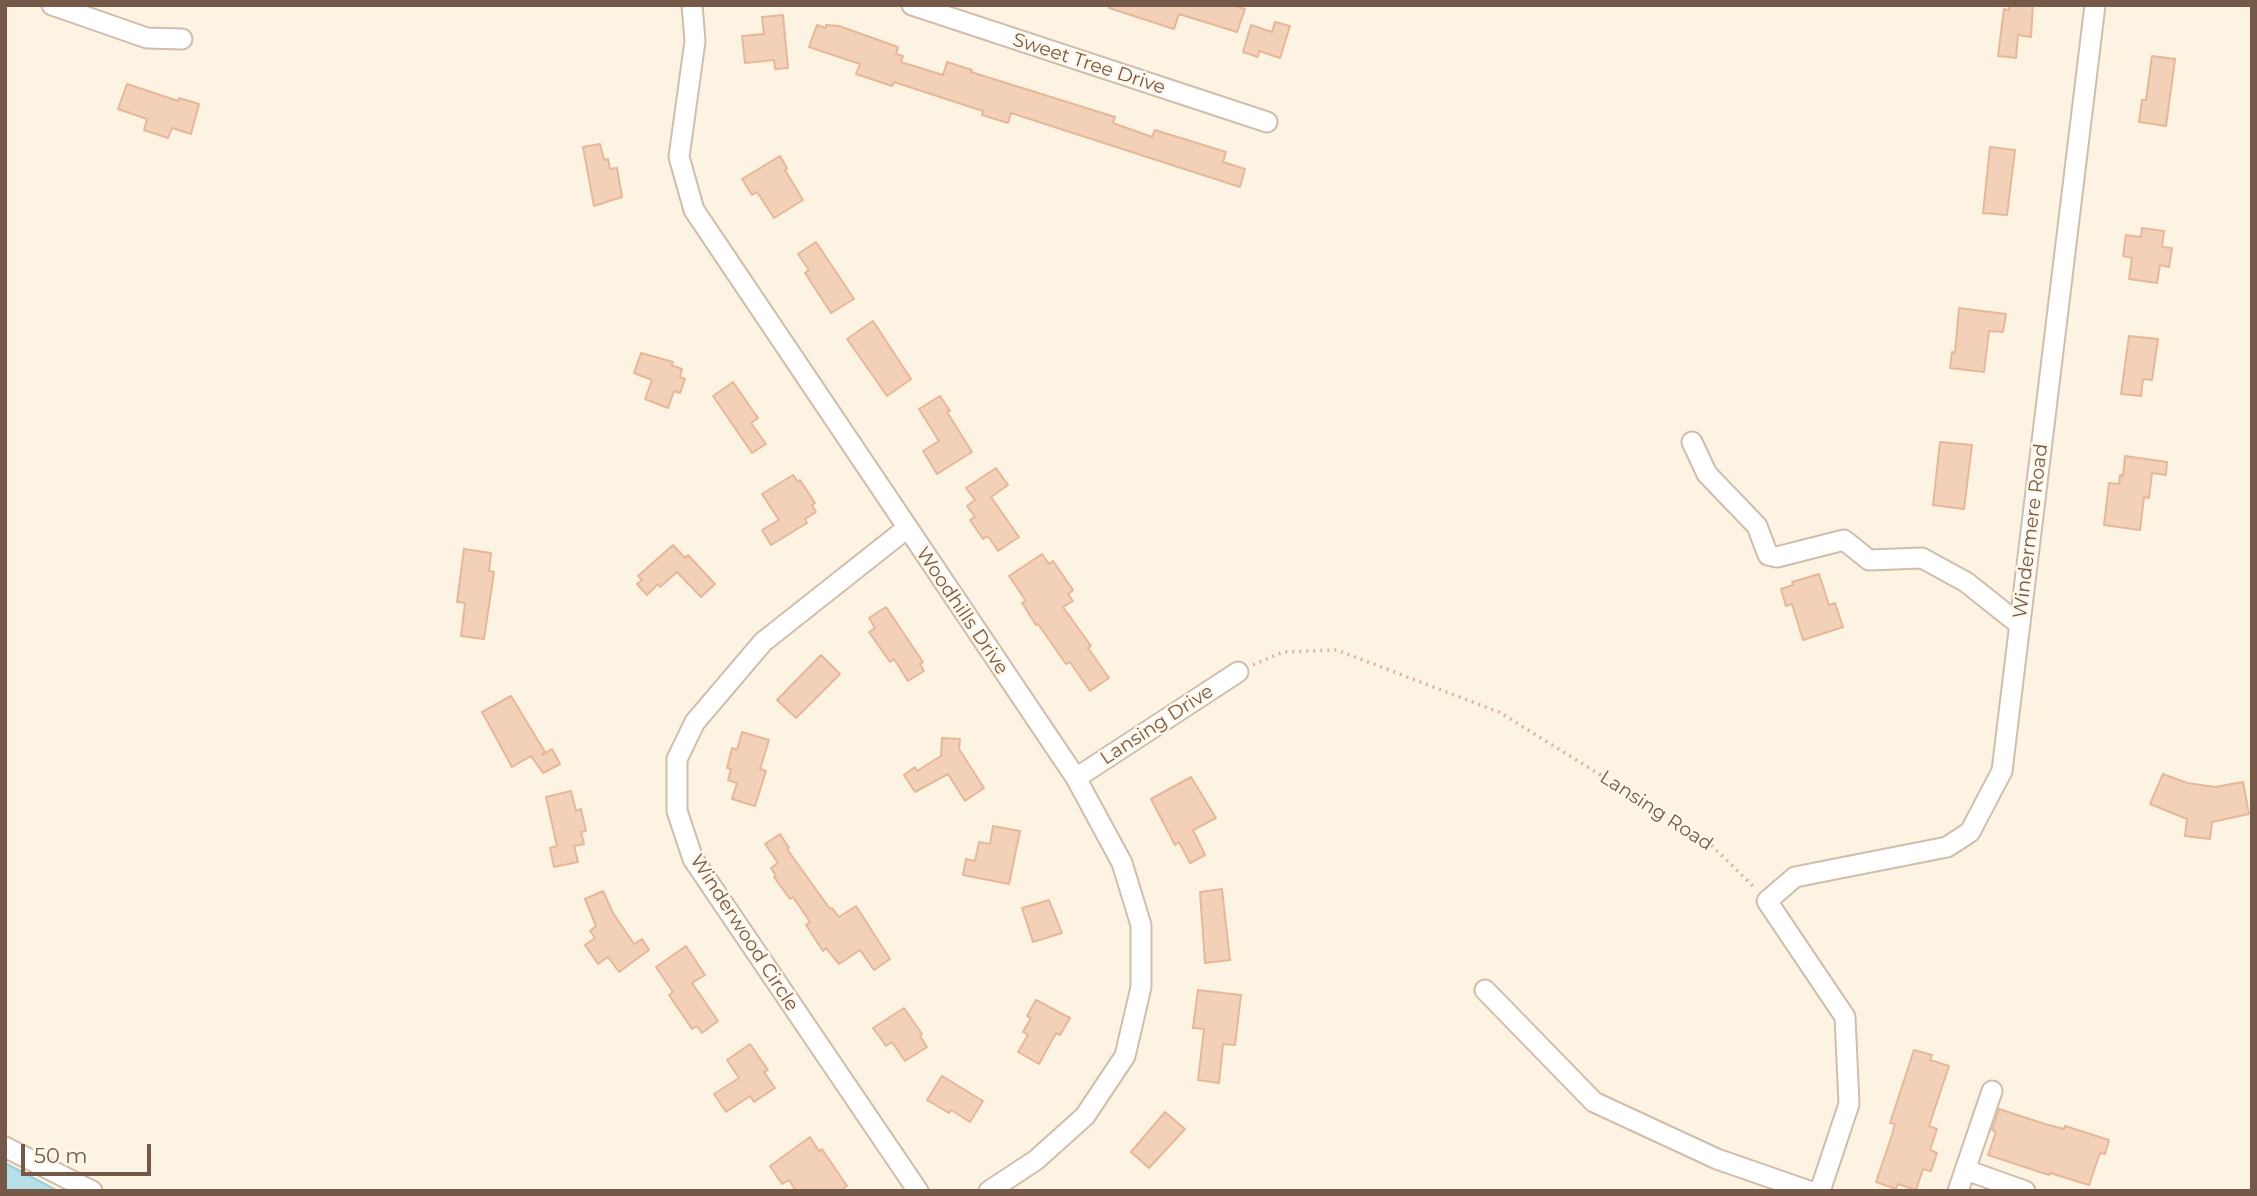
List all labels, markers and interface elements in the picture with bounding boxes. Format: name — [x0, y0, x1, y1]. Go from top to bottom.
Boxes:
street label: Sweet Tree Drive — [1010, 29, 1168, 99]
street label: Windermere Road — [2009, 442, 2053, 620]
street label: Woodhills Drive — [911, 543, 1013, 679]
street label: Lansing Drive — [1096, 680, 1218, 770]
street label: Lansing Road — [1595, 766, 1717, 856]
street label: Winderwood Circle — [685, 850, 803, 1016]
scale bar — [24, 1130, 154, 1174]
text: 50 m — [34, 1143, 88, 1168]

